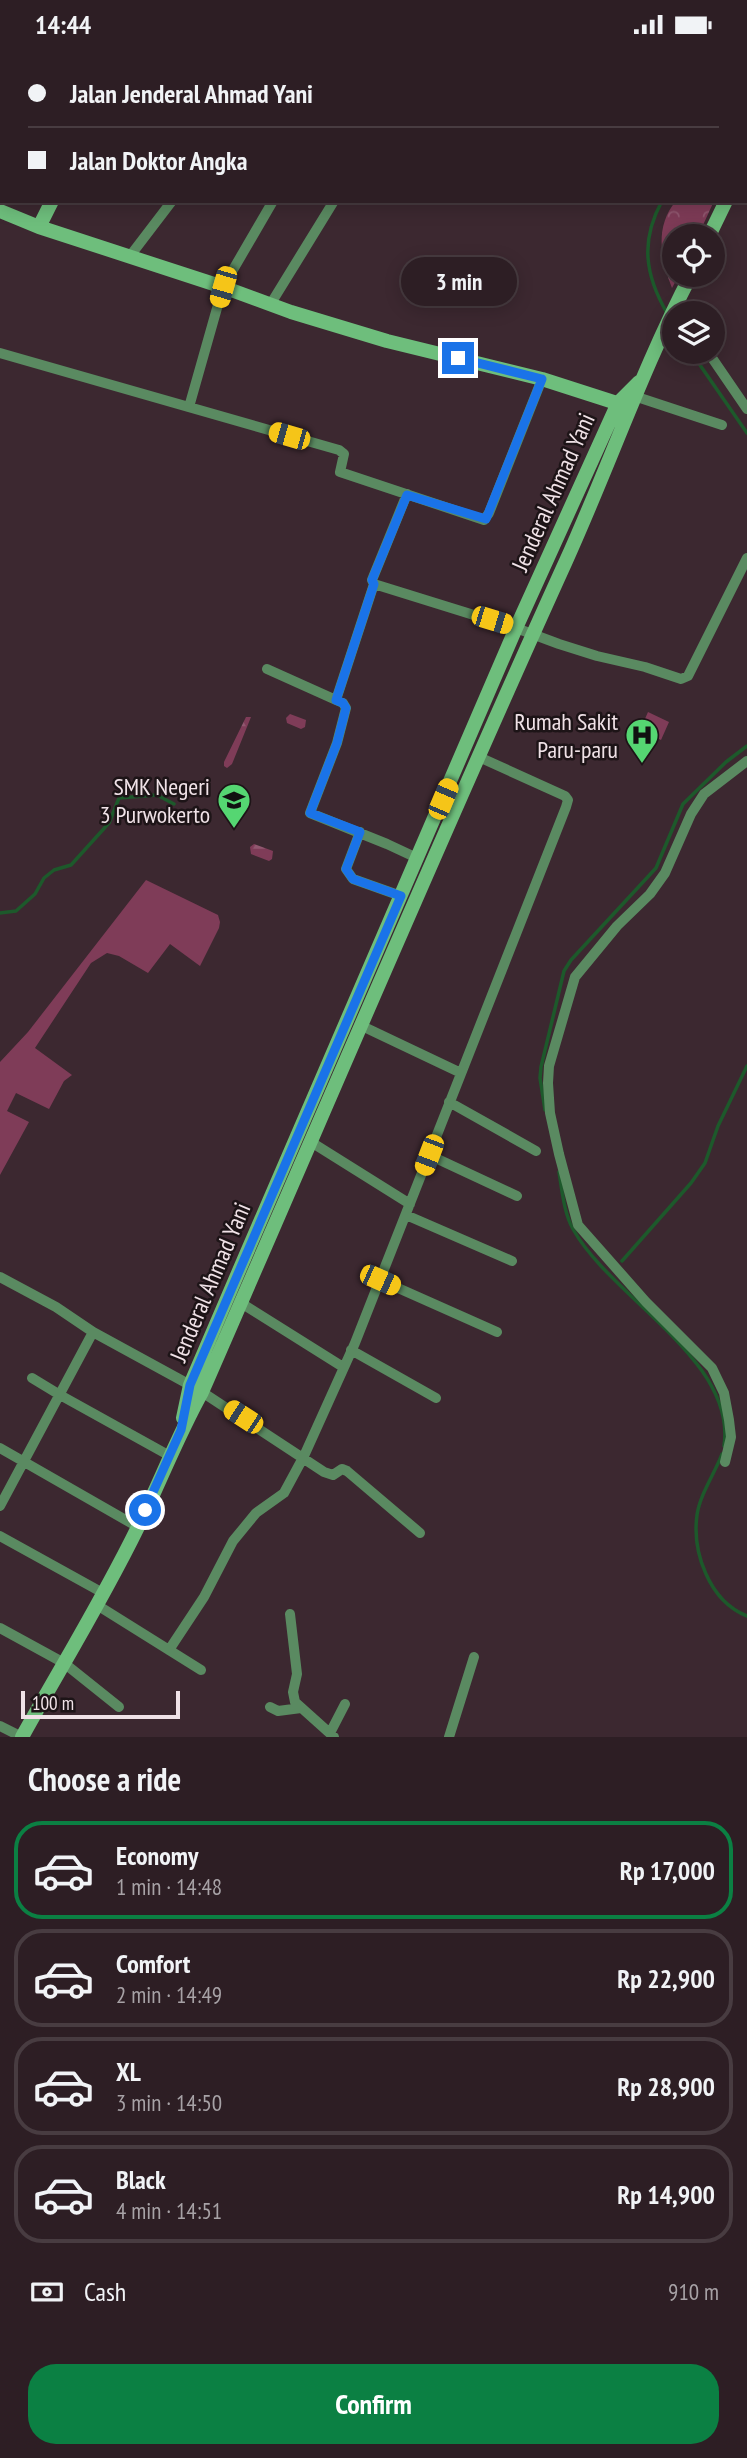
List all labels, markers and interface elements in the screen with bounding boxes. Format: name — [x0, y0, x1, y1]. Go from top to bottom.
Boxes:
text: 14:44 — [35, 8, 91, 41]
text: Jalan Jenderal Ahmad Yani — [70, 77, 313, 110]
text: Jalan Doktor Angka — [70, 144, 247, 177]
map controls — [662, 224, 725, 364]
button: locate — [662, 224, 725, 287]
callout: 3 min — [400, 257, 516, 305]
car — [208, 264, 239, 310]
text: 3 min — [436, 267, 482, 296]
button: layers — [662, 301, 725, 364]
route end — [442, 342, 474, 374]
street label: Jenderal Ahmad Yani — [504, 408, 602, 577]
car — [266, 420, 313, 452]
car — [469, 604, 516, 636]
place label: Rumah Sakit Paru-paru — [514, 706, 618, 765]
hospital icon: Rumah Sakit Paru-paru — [623, 716, 661, 765]
place label: SMK Negeri 3 Purwokerto — [100, 771, 210, 830]
car — [426, 776, 461, 822]
school or university icon: SMK Negeri 3 Purwokerto — [215, 781, 253, 830]
car — [412, 1132, 447, 1178]
street label: Jenderal Ahmad Yani — [162, 1198, 257, 1367]
car — [357, 1262, 404, 1298]
car — [220, 1397, 267, 1437]
route start — [129, 1494, 161, 1526]
scale bar — [21, 1688, 180, 1720]
text: 100 m — [32, 1691, 74, 1715]
text: Choose a ride — [28, 1758, 181, 1800]
icon: car — [32, 1839, 95, 1902]
text: Economy — [116, 1839, 198, 1872]
text: Rp 17,000 — [620, 1854, 715, 1887]
text: 1 min · 14:48 — [116, 1872, 222, 1901]
icon: car — [32, 1947, 95, 2010]
text: Comfort — [116, 1947, 190, 1980]
text: Rp 22,900 — [617, 1962, 715, 1995]
text: 2 min · 14:49 — [116, 1980, 222, 2009]
icon: car — [32, 2055, 95, 2118]
text: XL — [116, 2055, 141, 2088]
text: Rp 28,900 — [617, 2070, 715, 2103]
text: 3 min · 14:50 — [116, 2088, 222, 2117]
icon: car — [32, 2163, 95, 2226]
text: Black — [116, 2163, 166, 2196]
text: Rp 14,900 — [617, 2178, 715, 2211]
text: 4 min · 14:51 — [116, 2196, 222, 2225]
icon: cash — [28, 2273, 66, 2311]
text: Cash — [84, 2275, 126, 2308]
text: 910 m — [668, 2277, 719, 2306]
button: Confirm — [28, 2364, 719, 2444]

